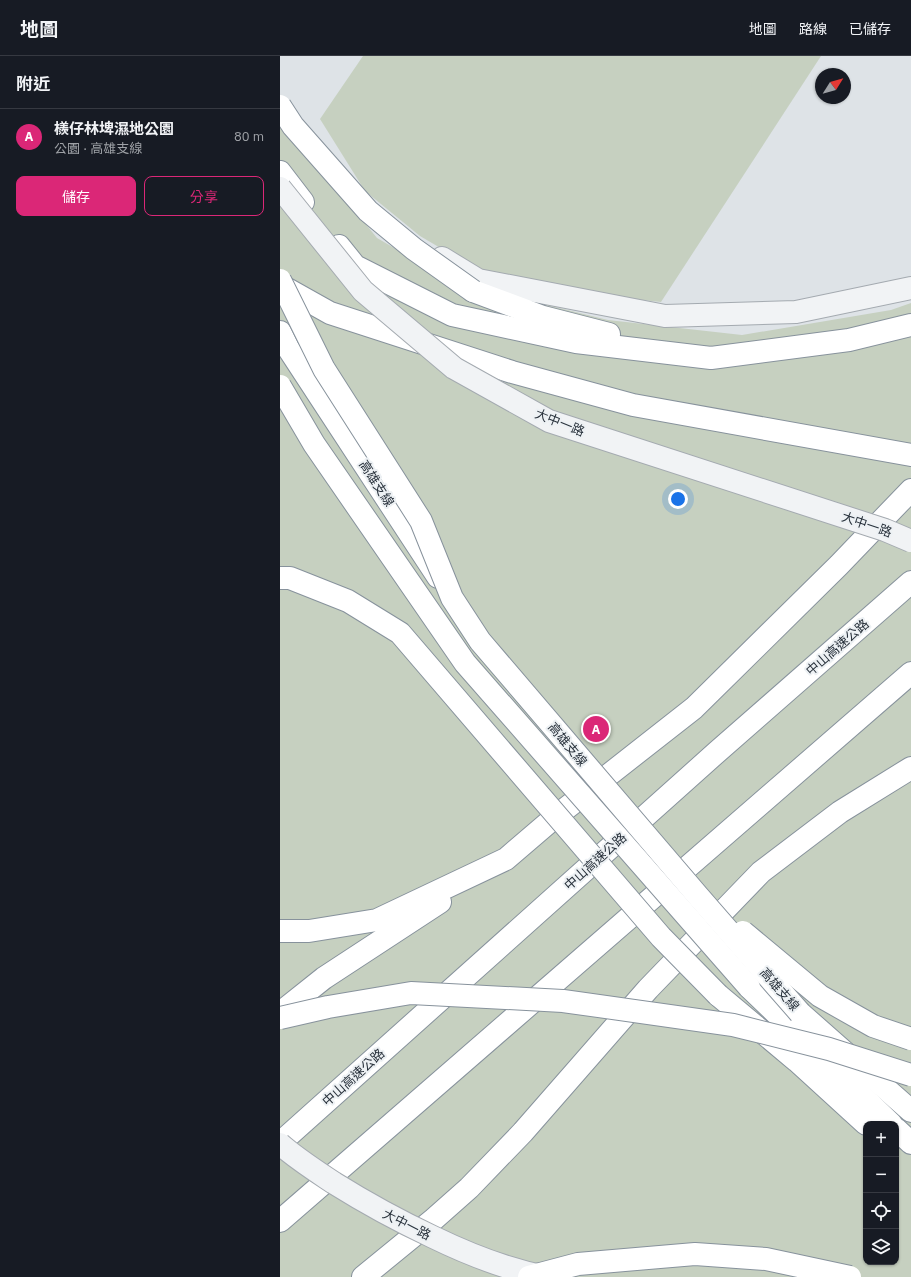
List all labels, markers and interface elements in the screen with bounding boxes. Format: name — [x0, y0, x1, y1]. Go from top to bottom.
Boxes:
text: 地圖 — [20, 17, 58, 41]
text: 地圖 — [749, 20, 777, 38]
text: 路線 — [799, 20, 827, 38]
text: 已儲存 — [849, 20, 891, 38]
north arrow — [815, 68, 851, 104]
text: 附近 — [16, 73, 50, 95]
text: 檨仔林埤濕地公園 — [54, 119, 174, 138]
text: A — [25, 128, 33, 145]
text: 80 m — [234, 128, 264, 145]
text: 公園 · 高雄支線 — [54, 140, 142, 157]
button: 儲存 — [16, 176, 136, 216]
button: 分享 — [144, 176, 264, 216]
street label: 大中一路 — [533, 405, 587, 440]
street label: 高雄支線 — [355, 457, 398, 510]
your location — [668, 489, 688, 509]
street label: 大中一路 — [839, 508, 894, 541]
street label: 中山高速公路 — [802, 615, 872, 679]
pin: A — [583, 714, 609, 744]
street label: 高雄支線 — [544, 719, 591, 770]
street label: 中山高速公路 — [561, 829, 630, 894]
street label: 高雄支線 — [756, 964, 803, 1015]
street label: 中山高速公路 — [319, 1045, 388, 1110]
map controls — [863, 1121, 899, 1265]
button: + — [863, 1121, 899, 1157]
button: − — [863, 1157, 899, 1193]
button: locate — [863, 1193, 899, 1229]
street label: 大中一路 — [380, 1205, 434, 1244]
button: layers — [863, 1229, 899, 1265]

